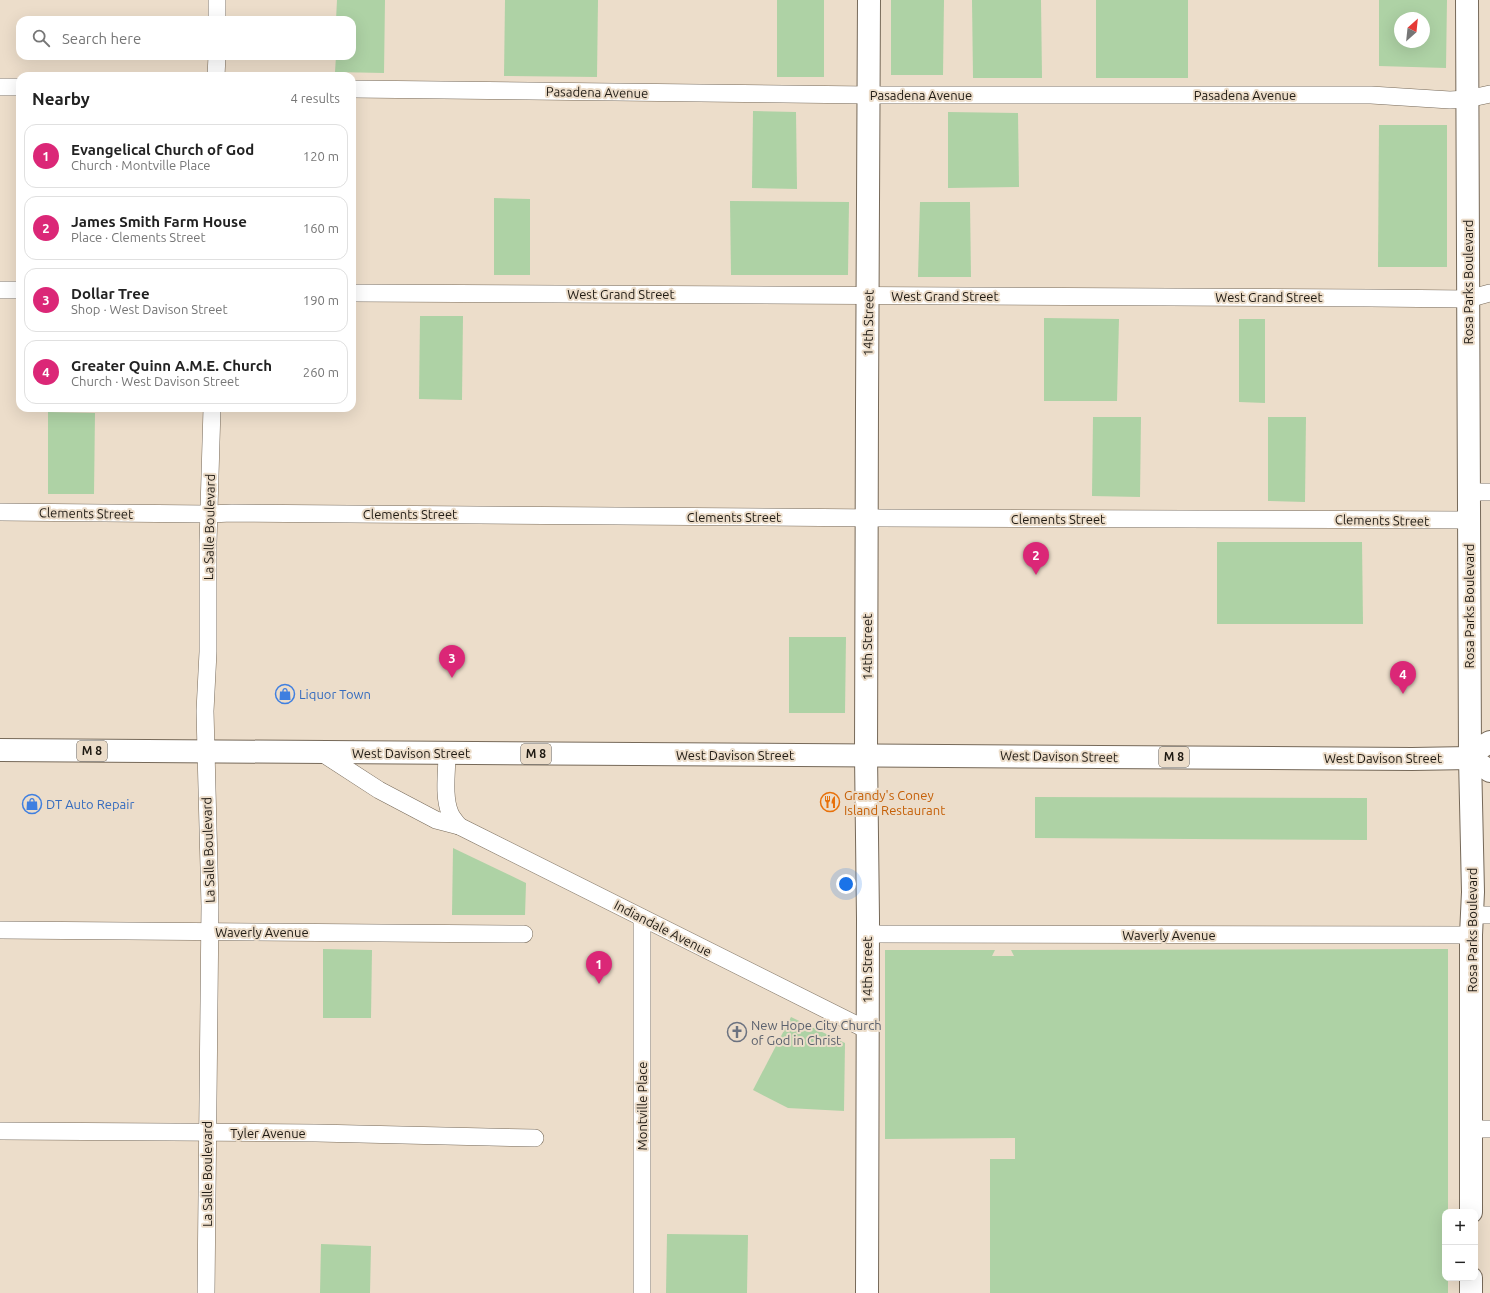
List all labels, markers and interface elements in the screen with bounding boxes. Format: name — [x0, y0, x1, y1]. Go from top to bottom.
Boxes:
north arrow — [1394, 12, 1430, 48]
search box — [16, 16, 356, 60]
icon: search — [30, 27, 52, 49]
text: Search here — [62, 30, 141, 47]
street label: Pasadena Avenue — [546, 84, 648, 100]
street label: Pasadena Avenue — [870, 88, 972, 102]
street label: Pasadena Avenue — [1194, 88, 1296, 102]
text: Nearby — [32, 89, 90, 108]
text: 4 results — [290, 91, 340, 105]
text: Evangelical Church of God — [71, 141, 254, 158]
text: 1 — [42, 149, 50, 163]
text: 120 m — [303, 149, 339, 163]
text: Church · Montville Place — [71, 158, 210, 172]
text: James Smith Farm House — [71, 213, 247, 230]
street label: Rosa Parks Boulevard — [1461, 220, 1475, 344]
text: 2 — [42, 221, 50, 235]
text: 160 m — [303, 221, 339, 235]
text: Place · Clements Street — [71, 230, 206, 244]
text: Dollar Tree — [71, 285, 150, 302]
street label: West Grand Street — [567, 287, 675, 301]
street label: West Grand Street — [891, 289, 999, 303]
street label: 14th Street — [860, 290, 876, 356]
street label: West Grand Street — [1215, 290, 1323, 304]
text: 3 — [42, 293, 50, 307]
text: 190 m — [303, 293, 339, 307]
text: Shop · West Davison Street — [71, 302, 228, 316]
text: Greater Quinn A.M.E. Church — [71, 357, 272, 374]
text: 4 — [42, 365, 50, 379]
text: 260 m — [303, 365, 339, 379]
text: Church · West Davison Street — [71, 374, 239, 388]
street label: La Salle Boulevard — [201, 474, 217, 580]
street label: Clements Street — [39, 505, 133, 521]
street label: Clements Street — [363, 507, 457, 521]
street label: Clements Street — [687, 510, 781, 524]
street label: Clements Street — [1011, 512, 1105, 526]
street label: Clements Street — [1335, 512, 1429, 528]
pin: 2 — [1023, 542, 1049, 575]
street label: Rosa Parks Boulevard — [1462, 544, 1476, 668]
street label: 14th Street — [860, 614, 874, 680]
pin: 3 — [439, 645, 465, 678]
pin: 4 — [1390, 661, 1416, 694]
shop icon: Liquor Town — [274, 683, 296, 705]
place label: Liquor Town — [299, 687, 371, 701]
road number: M 8 — [77, 741, 107, 761]
road number: M 8 — [521, 744, 551, 764]
street label: West Davison Street — [352, 746, 470, 760]
road number: M 8 — [1159, 747, 1189, 767]
street label: West Davison Street — [676, 748, 794, 762]
street label: West Davison Street — [1000, 748, 1118, 764]
street label: West Davison Street — [1324, 751, 1442, 765]
place label: Grandy's Coney Island Restaurant — [844, 788, 945, 817]
restaurant icon: Grandy's Coney Island Restaurant — [819, 791, 841, 813]
shop icon: DT Auto Repair — [21, 793, 43, 815]
place label: DT Auto Repair — [46, 797, 134, 811]
street label: La Salle Boulevard — [199, 797, 217, 903]
street label: Rosa Parks Boulevard — [1465, 868, 1479, 992]
your location — [836, 874, 856, 894]
street label: Indiandale Avenue — [612, 897, 714, 959]
street label: Waverly Avenue — [215, 925, 309, 939]
street label: Waverly Avenue — [1122, 928, 1216, 942]
street label: 14th Street — [860, 937, 874, 1003]
pin: 1 — [586, 951, 612, 984]
place label: New Hope City Church of God in Christ — [751, 1018, 882, 1047]
church icon: New Hope City Church of God in Christ — [726, 1021, 748, 1043]
street label: Montville Place — [635, 1062, 649, 1151]
street label: La Salle Boulevard — [200, 1121, 214, 1227]
street label: Tyler Avenue — [230, 1126, 306, 1140]
map controls — [1442, 1209, 1478, 1281]
button: + — [1442, 1209, 1478, 1245]
button: − — [1442, 1245, 1478, 1281]

